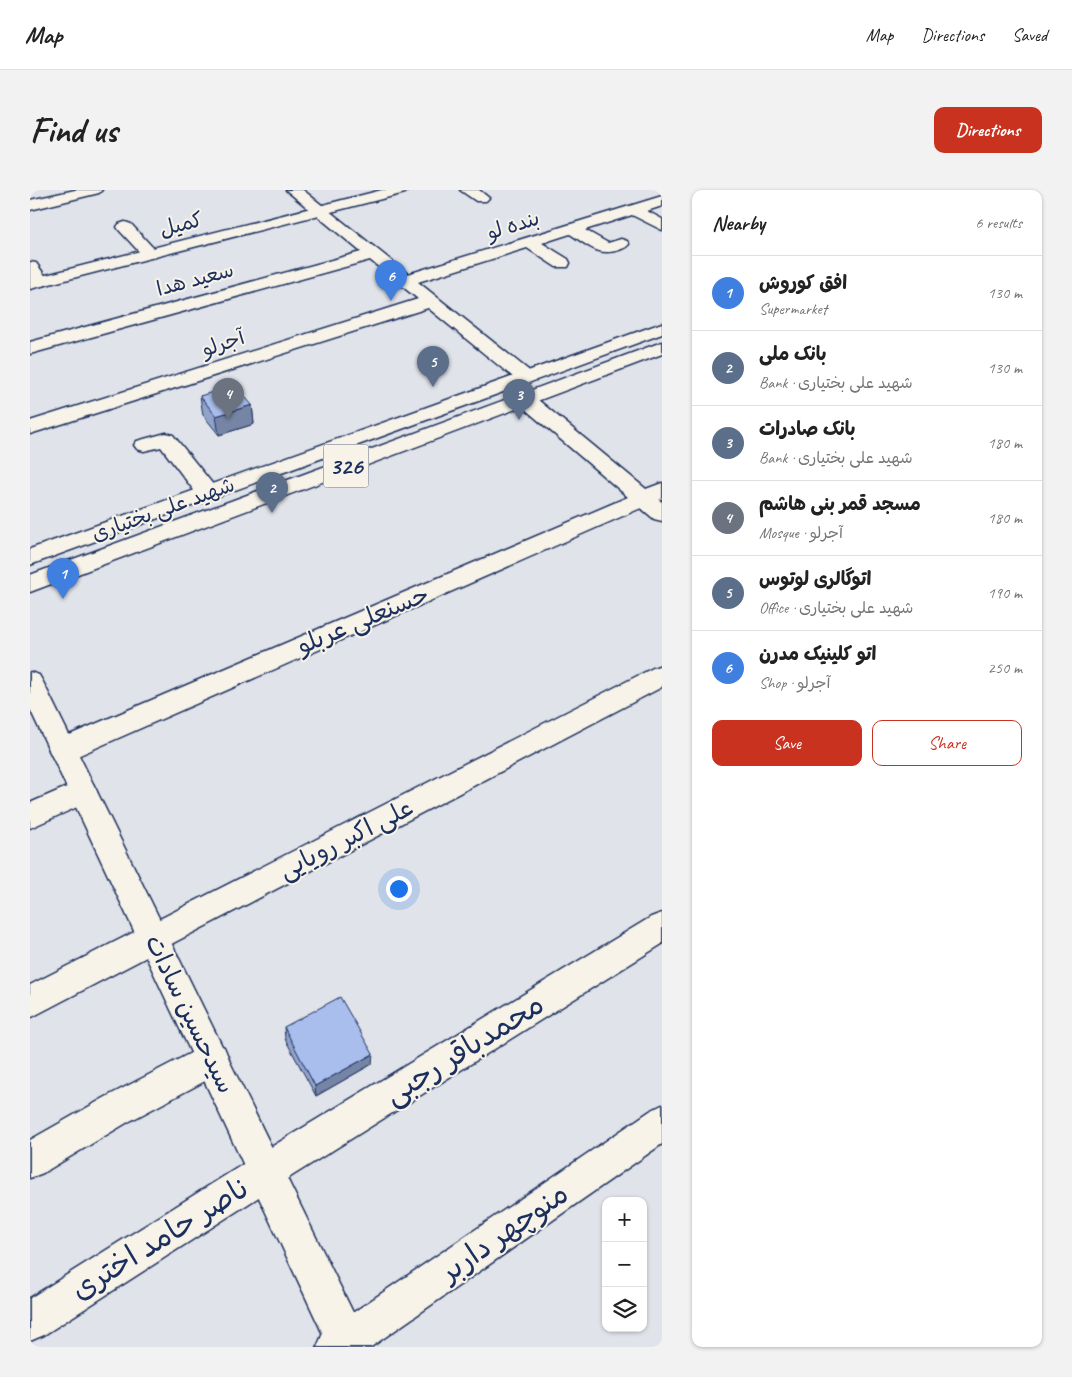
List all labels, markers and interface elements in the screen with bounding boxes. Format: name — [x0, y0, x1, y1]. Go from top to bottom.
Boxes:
text: Map — [25, 20, 62, 50]
text: Map — [866, 24, 893, 46]
text: Directions — [921, 24, 984, 46]
text: Saved — [1012, 24, 1047, 46]
button: Directions — [934, 107, 1042, 153]
text: Find us — [30, 108, 117, 153]
street label: بنده لو — [482, 205, 543, 247]
street label: کمیل — [157, 206, 205, 242]
text: Nearby — [712, 210, 765, 236]
text: 6 results — [975, 213, 1022, 233]
street label: سعید هدا — [154, 256, 236, 302]
pin: 6 — [375, 260, 407, 301]
text: افق کوروش — [759, 271, 847, 295]
text: 1 — [724, 283, 732, 303]
text: 130 m — [988, 283, 1022, 303]
text: Supermarket — [759, 299, 827, 319]
street label: آجرلو — [197, 324, 249, 362]
text: بانک ملی — [759, 342, 827, 366]
pin: 5 — [417, 346, 449, 387]
text: 2 — [724, 358, 732, 378]
text: 130 m — [988, 358, 1022, 378]
text: Bank · شهید علی بختیاری — [759, 373, 913, 393]
pin: 4 — [212, 378, 244, 419]
pin: 3 — [503, 379, 535, 420]
text: بانک صادرات — [759, 417, 856, 441]
text: 3 — [724, 433, 732, 453]
text: 180 m — [988, 433, 1022, 453]
road number: 326 — [324, 445, 368, 488]
text: Bank · شهید علی بختیاری — [759, 448, 913, 468]
street label: شهید علی بختیاری — [88, 471, 238, 548]
pin: 2 — [256, 472, 288, 513]
text: مسجد قمر بنی هاشم — [759, 492, 921, 516]
text: 4 — [724, 508, 732, 528]
text: 180 m — [988, 508, 1022, 528]
text: Mosque · آجرلو — [759, 523, 843, 543]
pin: 1 — [47, 558, 79, 599]
text: اتوگالری لوتوس — [759, 567, 871, 591]
street label: حسنعلی عربلو — [291, 578, 433, 662]
text: 5 — [725, 583, 731, 603]
text: 190 m — [988, 583, 1022, 603]
text: Office · شهید علی بختیاری — [759, 598, 914, 618]
text: اتو کلینیک مدرن — [759, 642, 876, 666]
text: 6 — [724, 658, 732, 678]
text: 250 m — [988, 658, 1022, 678]
text: Shop · آجرلو — [759, 673, 830, 693]
button: Save — [712, 720, 862, 766]
button: Share — [872, 720, 1022, 766]
street label: علی اکبر رویایی — [273, 791, 419, 887]
your location — [386, 876, 412, 902]
street label: سیدحسین سادات — [138, 929, 242, 1099]
street label: محمدباقر رجبی — [377, 985, 551, 1113]
street label: ناصر حامد اختری — [64, 1168, 256, 1308]
street label: منوچهر داربر — [430, 1174, 576, 1293]
map controls — [602, 1197, 647, 1332]
button: + — [602, 1197, 647, 1242]
button: − — [602, 1242, 647, 1287]
button: layers — [602, 1287, 647, 1332]

